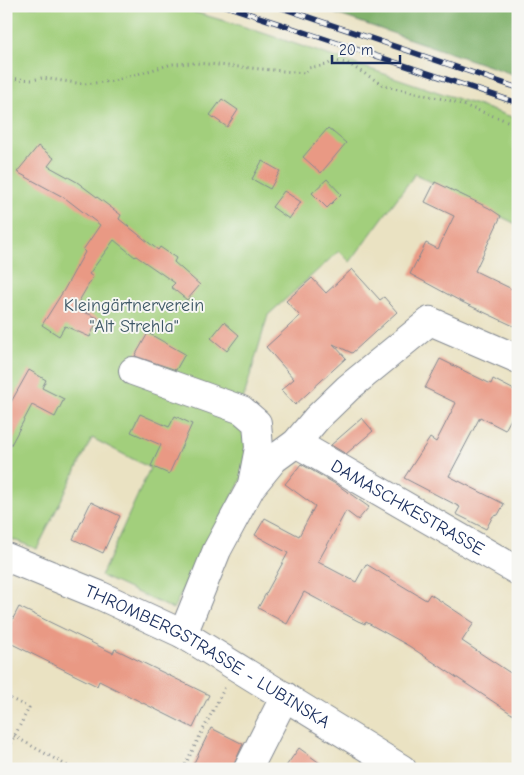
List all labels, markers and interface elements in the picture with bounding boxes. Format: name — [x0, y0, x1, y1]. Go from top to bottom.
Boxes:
scale bar — [332, 32, 399, 64]
text: 20 m — [339, 41, 373, 59]
park label: Kleingärtnerverein "Alt Strehla" — [64, 295, 204, 337]
street label: DAMASCHKESTRASSE — [327, 455, 488, 560]
street label: THROMBERGSTRASSE - LUBINSKA — [82, 580, 334, 733]

